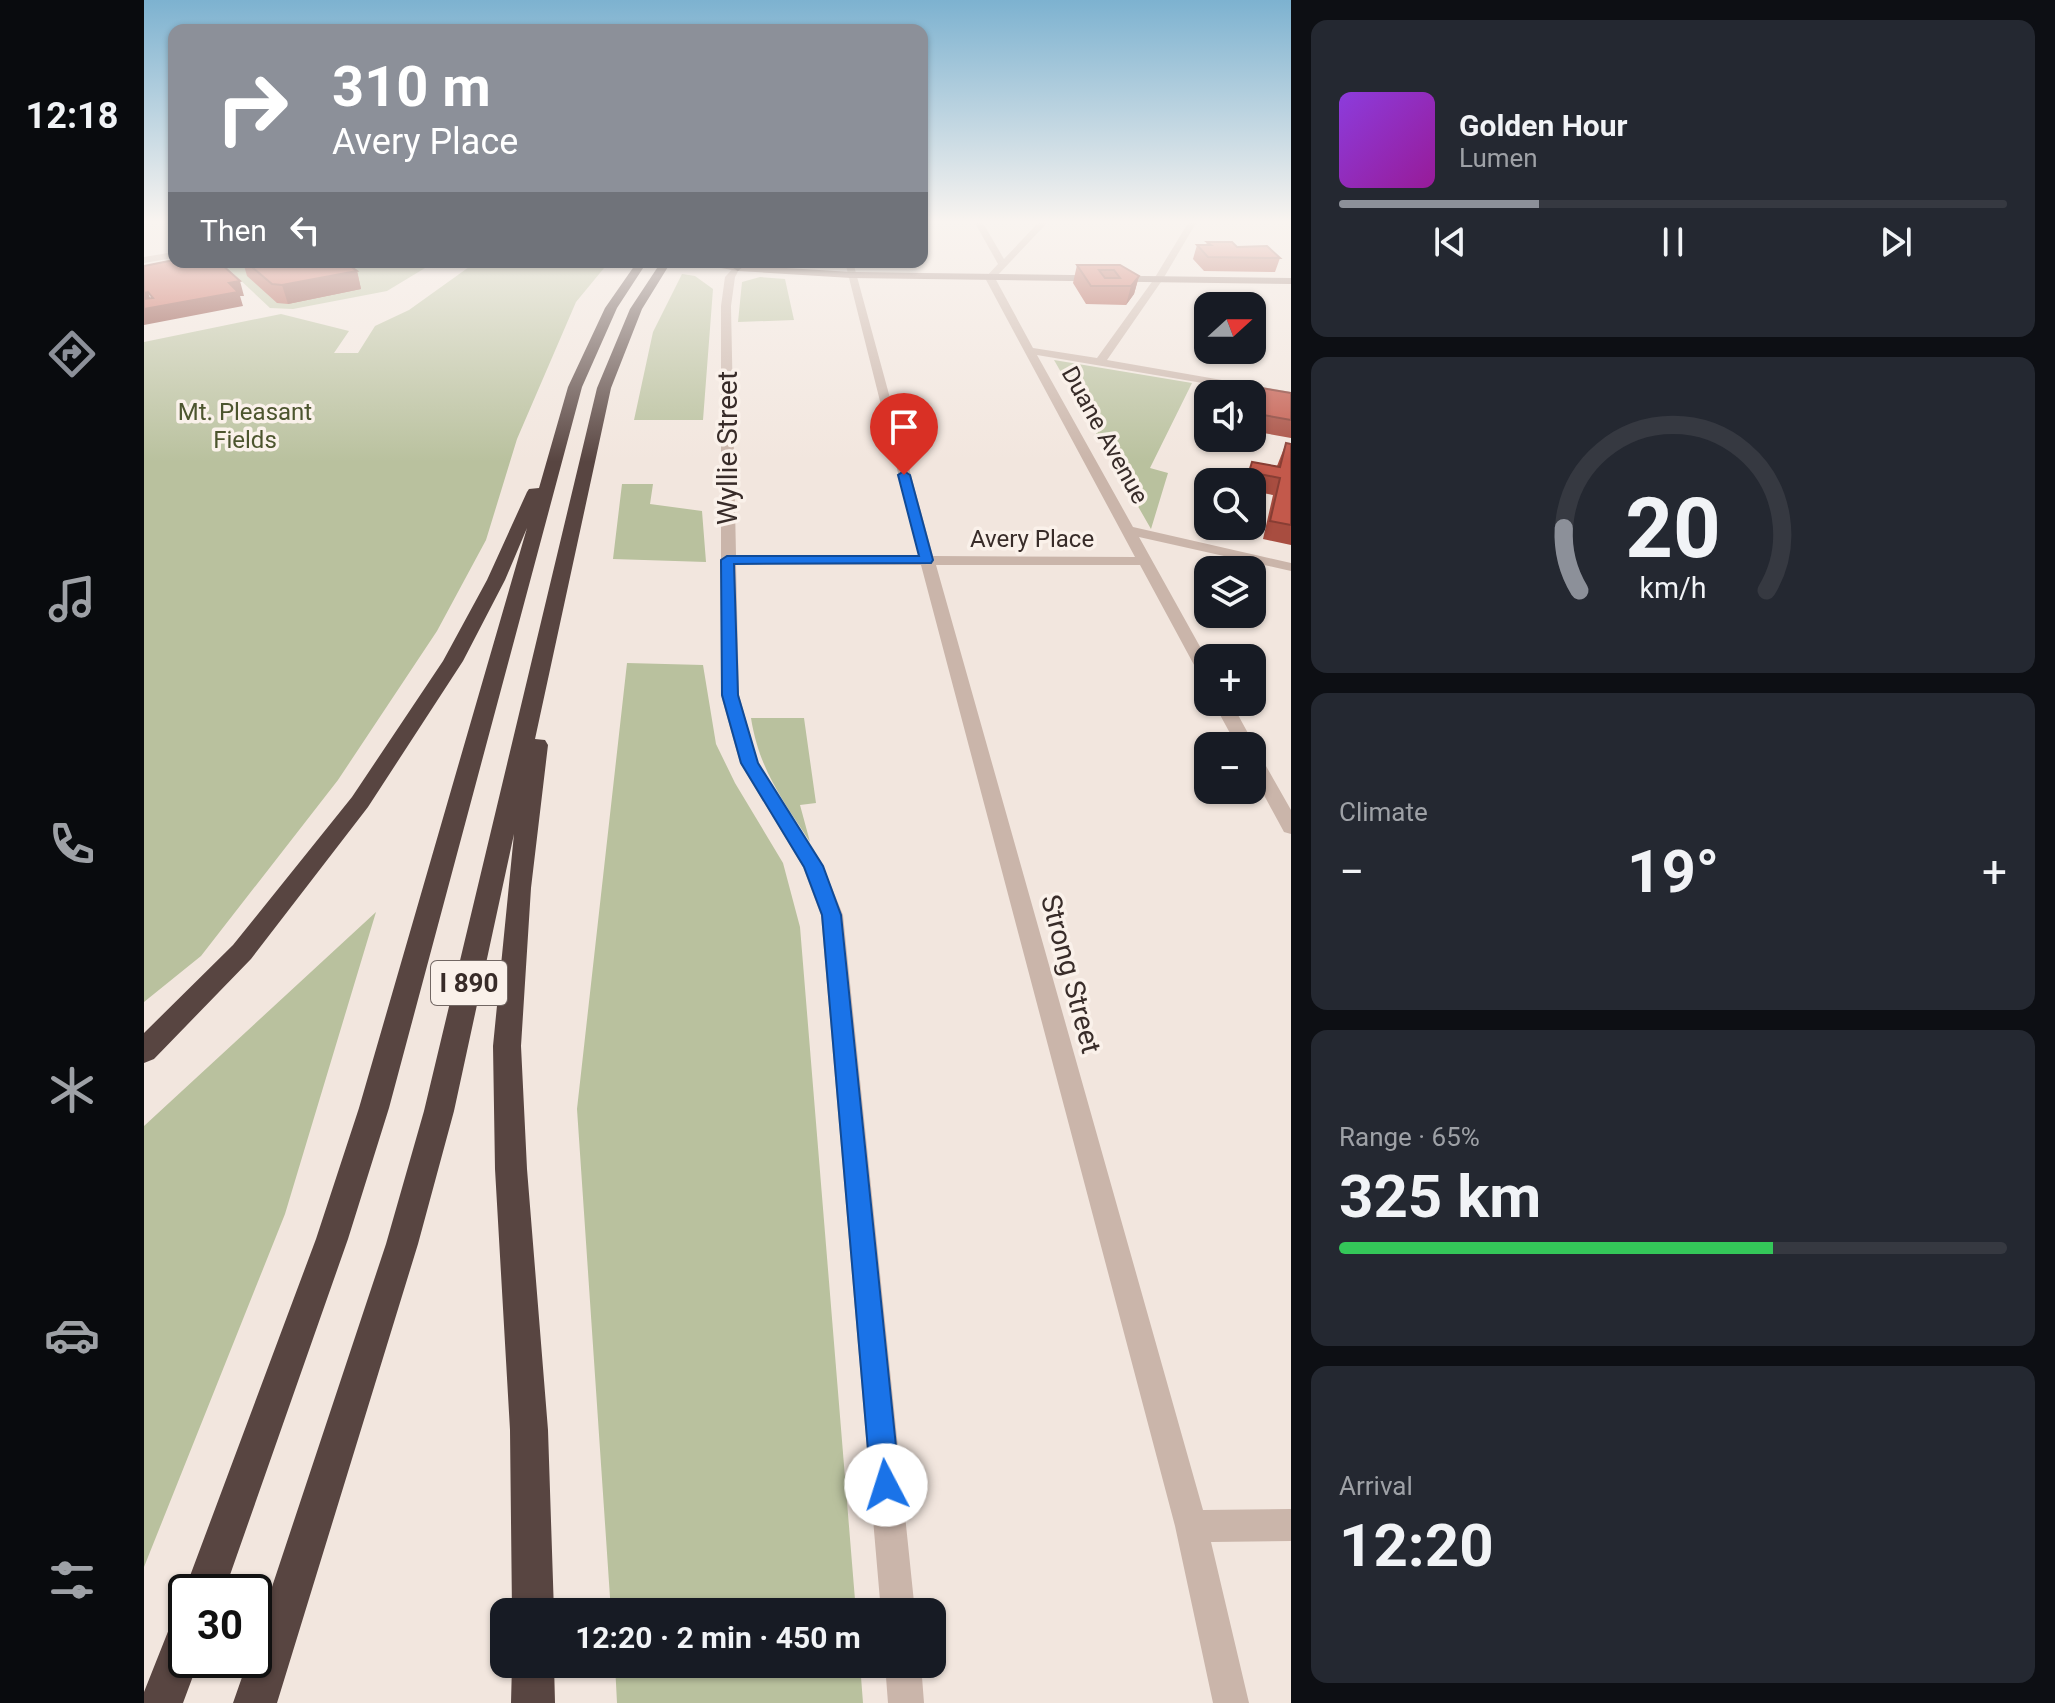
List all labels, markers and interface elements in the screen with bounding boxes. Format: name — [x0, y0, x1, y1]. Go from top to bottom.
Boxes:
text: 310 m — [332, 54, 491, 120]
icon: right — [200, 56, 304, 160]
text: 12:18 — [26, 95, 118, 137]
text: Golden Hour — [1459, 108, 1628, 143]
text: Avery Place — [332, 121, 518, 163]
text: Lumen — [1459, 143, 1538, 173]
icon: left — [283, 208, 327, 252]
text: Then — [200, 213, 267, 248]
icon: previous — [1428, 220, 1472, 264]
icon: pause — [1651, 220, 1695, 264]
icon: next — [1874, 220, 1918, 264]
north arrow — [1194, 292, 1266, 364]
map controls — [1194, 292, 1266, 804]
icon: directions — [44, 326, 100, 382]
street label: Duane Avenue — [1056, 362, 1154, 508]
street label: Wyllie Street — [711, 371, 744, 525]
button: sound — [1194, 380, 1266, 452]
pin — [870, 393, 938, 475]
park label: Mt. Pleasant Fields — [178, 398, 312, 454]
icon: arrive — [882, 405, 926, 449]
button: search — [1194, 468, 1266, 540]
text: 20 — [1625, 479, 1721, 576]
street label: Avery Place — [970, 525, 1094, 553]
button: layers — [1194, 556, 1266, 628]
icon: music — [44, 571, 100, 627]
text: km/h — [1639, 571, 1707, 605]
button: + — [1194, 644, 1266, 716]
button: − — [1194, 732, 1266, 804]
text: Climate — [1339, 797, 1428, 827]
icon: phone — [44, 816, 100, 872]
text: 19° — [1627, 836, 1719, 907]
text: − — [1339, 846, 1364, 898]
text: + — [1982, 846, 2007, 898]
street label: Strong Street — [1034, 891, 1108, 1057]
road number: I 890 — [431, 961, 507, 1005]
icon: climate — [44, 1062, 100, 1118]
text: Range · 65% — [1339, 1122, 1480, 1152]
text: 325 km — [1339, 1161, 1541, 1232]
icon: car — [44, 1307, 100, 1363]
position arrow — [844, 1443, 928, 1527]
text: Arrival — [1339, 1471, 1413, 1501]
text: 12:20 — [1339, 1510, 1494, 1581]
icon: filters — [44, 1552, 100, 1608]
speed limit sign: 30 — [168, 1574, 272, 1678]
text: 12:20 · 2 min · 450 m — [575, 1620, 861, 1655]

